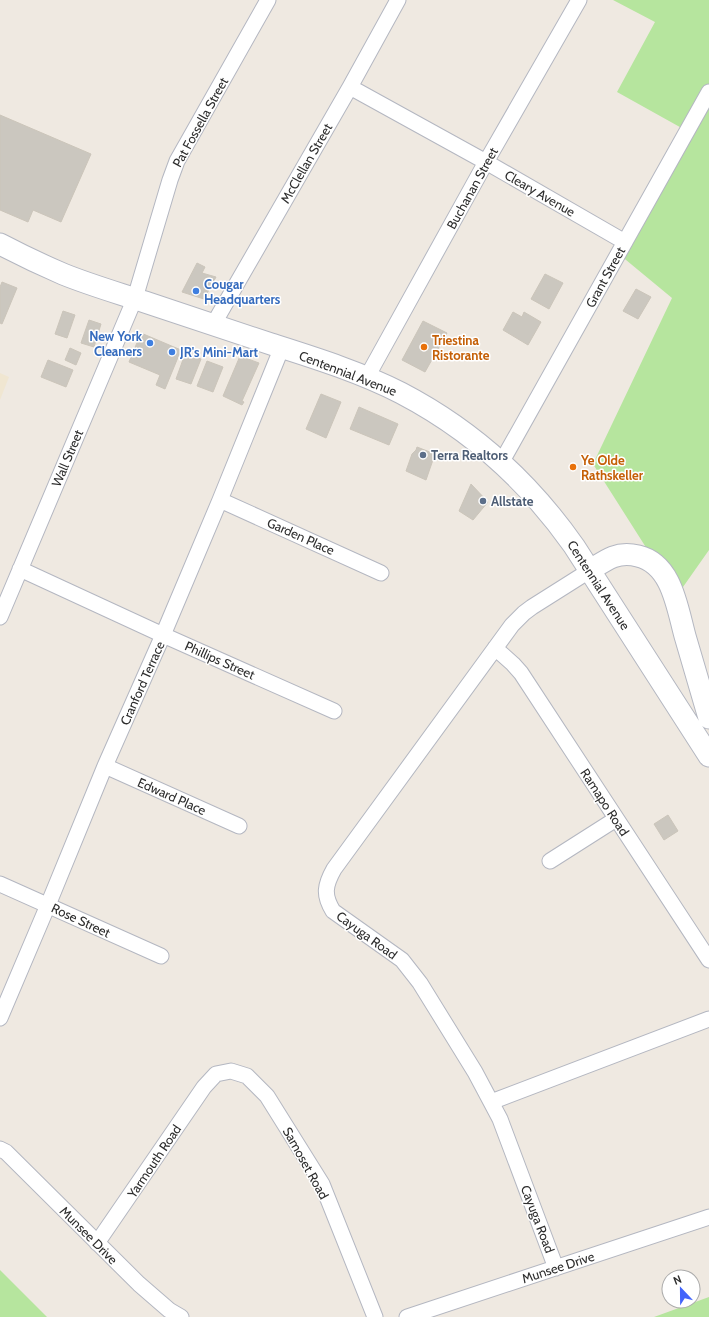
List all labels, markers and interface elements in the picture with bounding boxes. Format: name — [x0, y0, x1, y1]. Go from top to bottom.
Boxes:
street label: Pat Fossella Street — [169, 74, 232, 170]
street label: McClellan Street — [277, 120, 336, 206]
street label: Buchanan Street — [443, 144, 501, 232]
street label: Cleary Avenue — [502, 166, 578, 220]
street label: Grant Street — [582, 243, 628, 310]
place label: Cougar Headquarters — [204, 276, 281, 307]
marker: Cougar Headquarters — [191, 286, 201, 296]
place label: New York Cleaners — [89, 328, 143, 359]
place label: Triestina Ristorante — [432, 332, 490, 363]
marker: New York Cleaners — [145, 338, 155, 348]
marker: Triestina Ristorante — [419, 342, 429, 352]
place label: JR's Mini-Mart — [179, 344, 259, 360]
marker: JR's Mini-Mart — [167, 347, 177, 357]
street label: Centennial Avenue — [297, 347, 399, 399]
street label: Wall Street — [48, 426, 86, 489]
place label: Terra Realtors — [431, 447, 508, 463]
marker: Terra Realtors — [418, 450, 428, 460]
place label: Ye Olde Rathskeller — [580, 452, 644, 483]
marker: Ye Olde Rathskeller — [568, 462, 578, 472]
place label: Allstate — [491, 493, 534, 509]
marker: Allstate — [478, 496, 488, 506]
street label: Garden Place — [265, 514, 338, 558]
street label: Centennial Avenue — [564, 537, 634, 633]
street label: Phillips Street — [182, 637, 258, 683]
street label: Cranford Terrace — [116, 638, 168, 727]
street label: Ramapo Road — [577, 765, 633, 839]
street label: Edward Place — [135, 774, 209, 818]
street label: Rose Street — [49, 899, 114, 941]
street label: Cayuga Road — [333, 908, 401, 962]
street label: Yarmouth Road — [123, 1121, 184, 1201]
street label: Samoset Road — [280, 1124, 332, 1202]
street label: Cayuga Road — [518, 1183, 558, 1255]
street label: Munsee Drive — [57, 1203, 122, 1268]
street label: Munsee Drive — [520, 1248, 597, 1286]
north arrow — [661, 1269, 701, 1309]
text: N — [671, 1272, 683, 1288]

